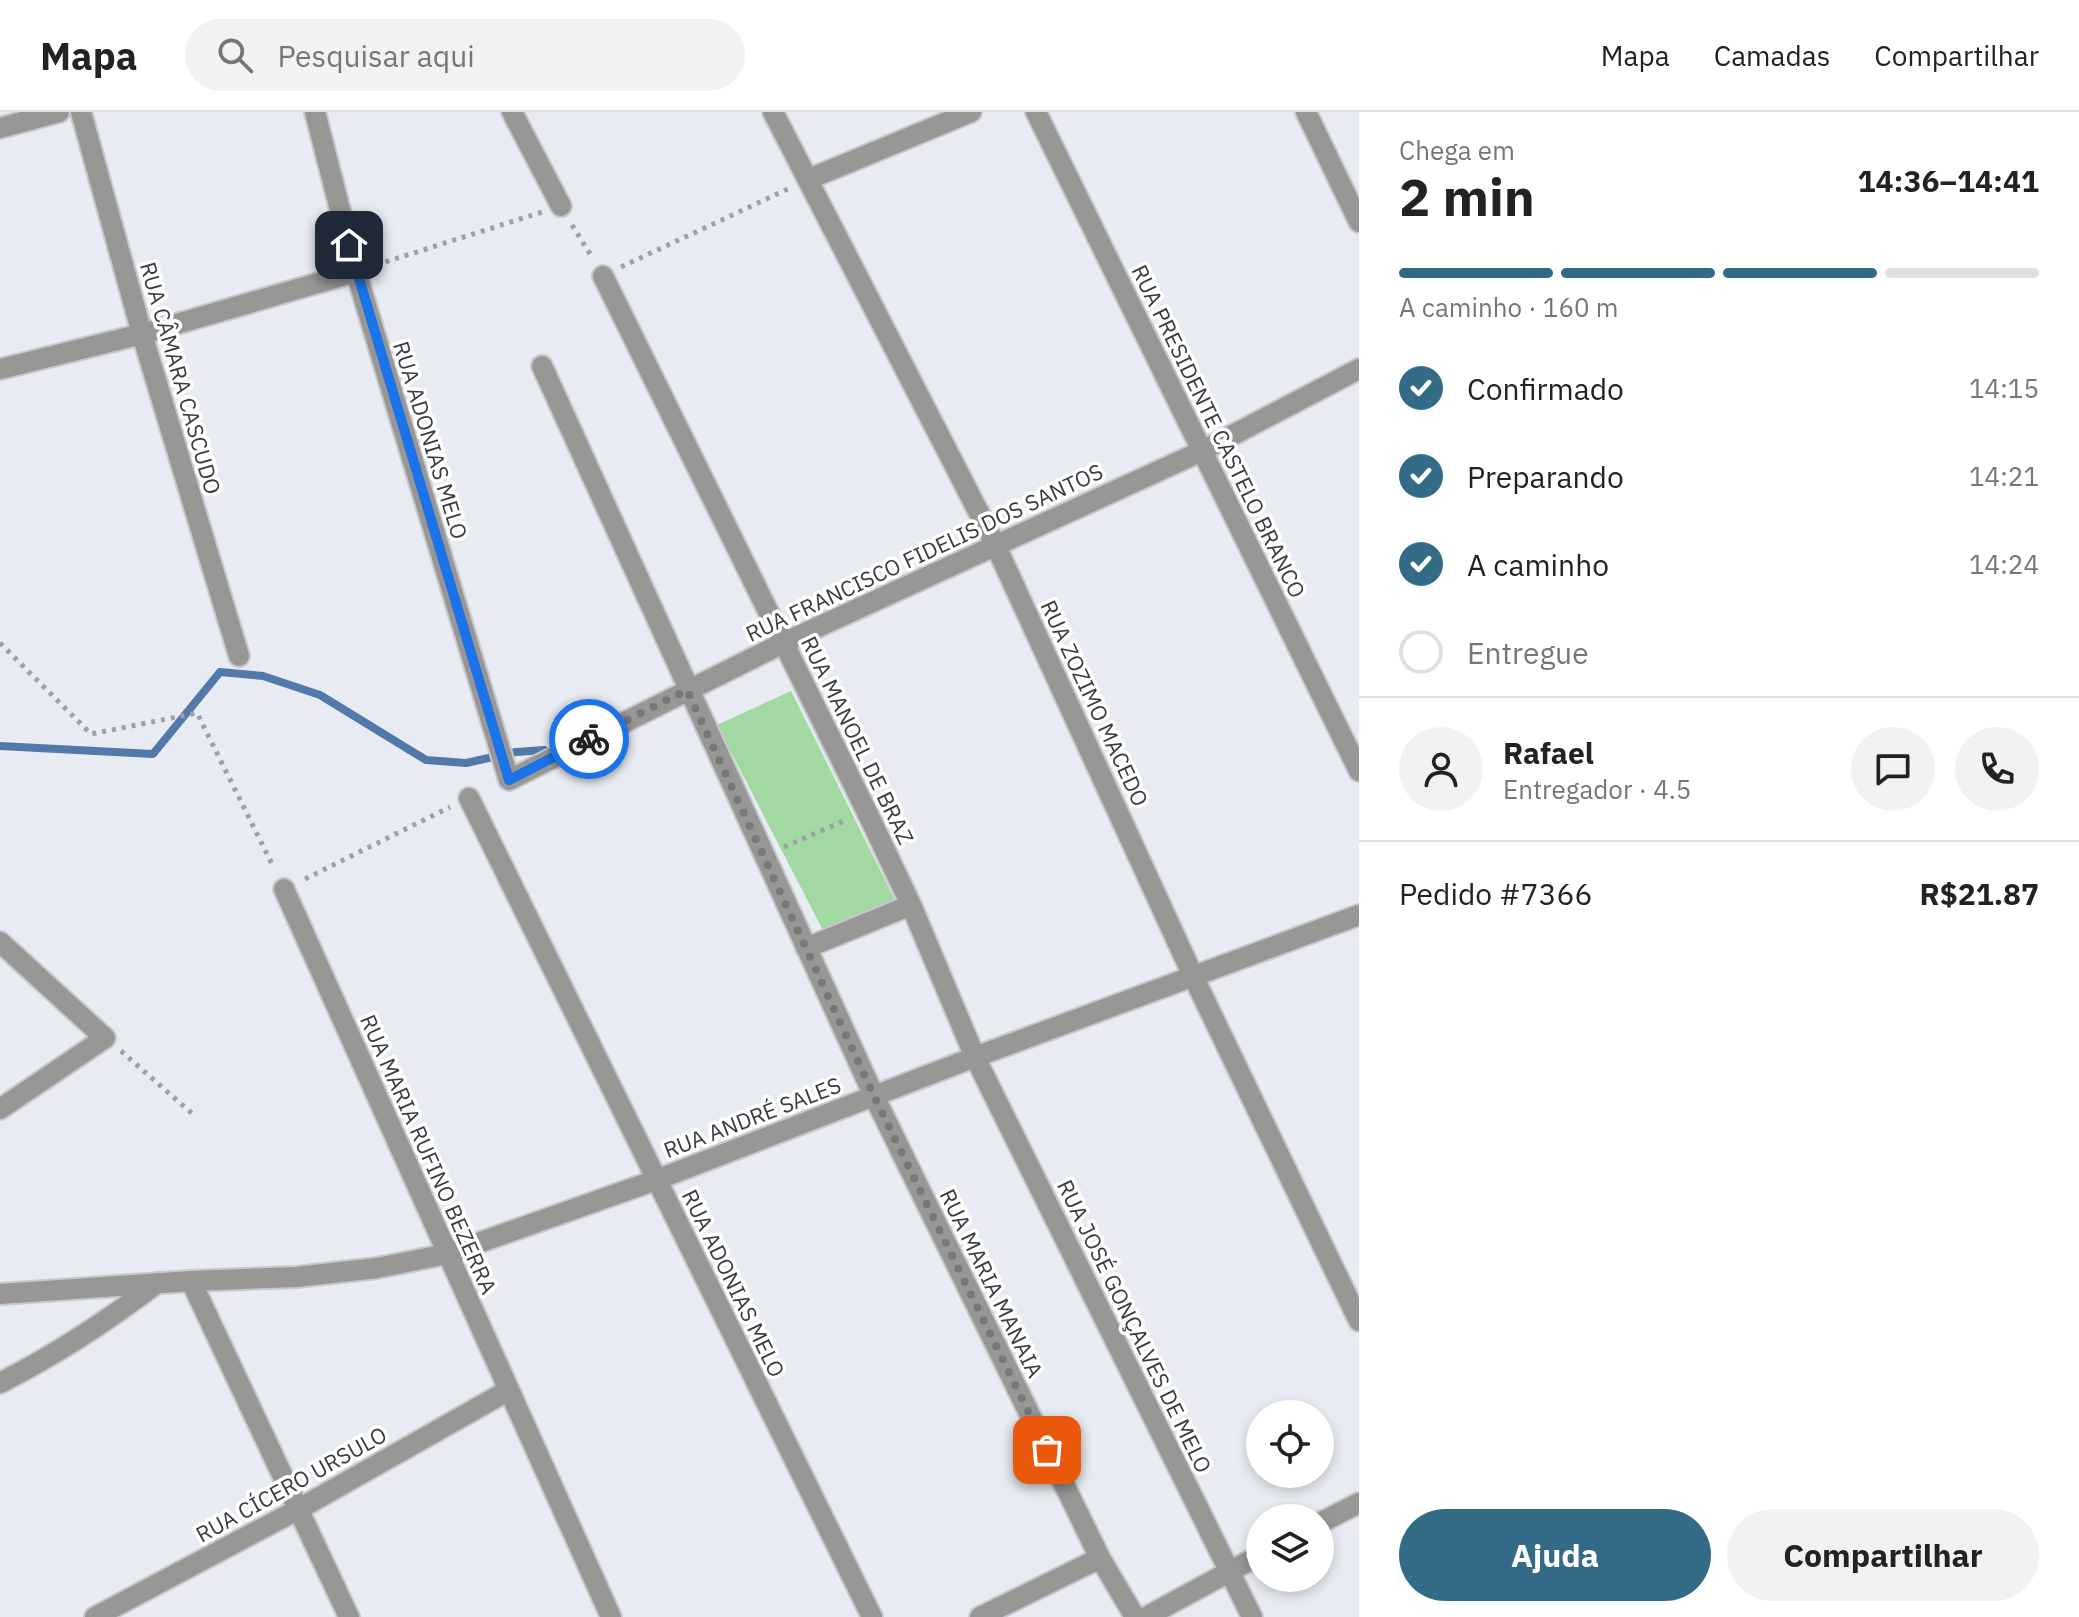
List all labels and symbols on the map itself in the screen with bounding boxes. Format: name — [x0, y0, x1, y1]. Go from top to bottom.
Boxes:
pin — [315, 211, 383, 279]
street label: RUA CÂMARA CASCUDO — [134, 259, 228, 497]
street label: RUA PRESIDENTE CASTELO BRANCO — [1125, 260, 1313, 602]
street label: RUA ADONIAS MELO — [387, 338, 475, 542]
street label: RUA FRANCISCO FIDELIS DOS SANTOS — [741, 456, 1107, 648]
street label: RUA ZOZIMO MACEDO — [1035, 595, 1155, 811]
street label: RUA MANOEL DE BRAZ — [795, 631, 921, 849]
courier — [549, 699, 629, 779]
street label: RUA MARIA RUFINO BEZERRA — [354, 1010, 504, 1298]
street label: RUA ANDRÉ SALES — [659, 1070, 845, 1164]
street label: RUA JOSÉ GONÇALVES DE MELO — [1051, 1175, 1219, 1477]
street label: RUA ADONIAS MELO — [676, 1184, 792, 1382]
street label: RUA MARIA MANAIA — [934, 1184, 1050, 1382]
pin — [1013, 1416, 1081, 1484]
street label: RUA CÍCERO URSULO — [190, 1419, 392, 1549]

